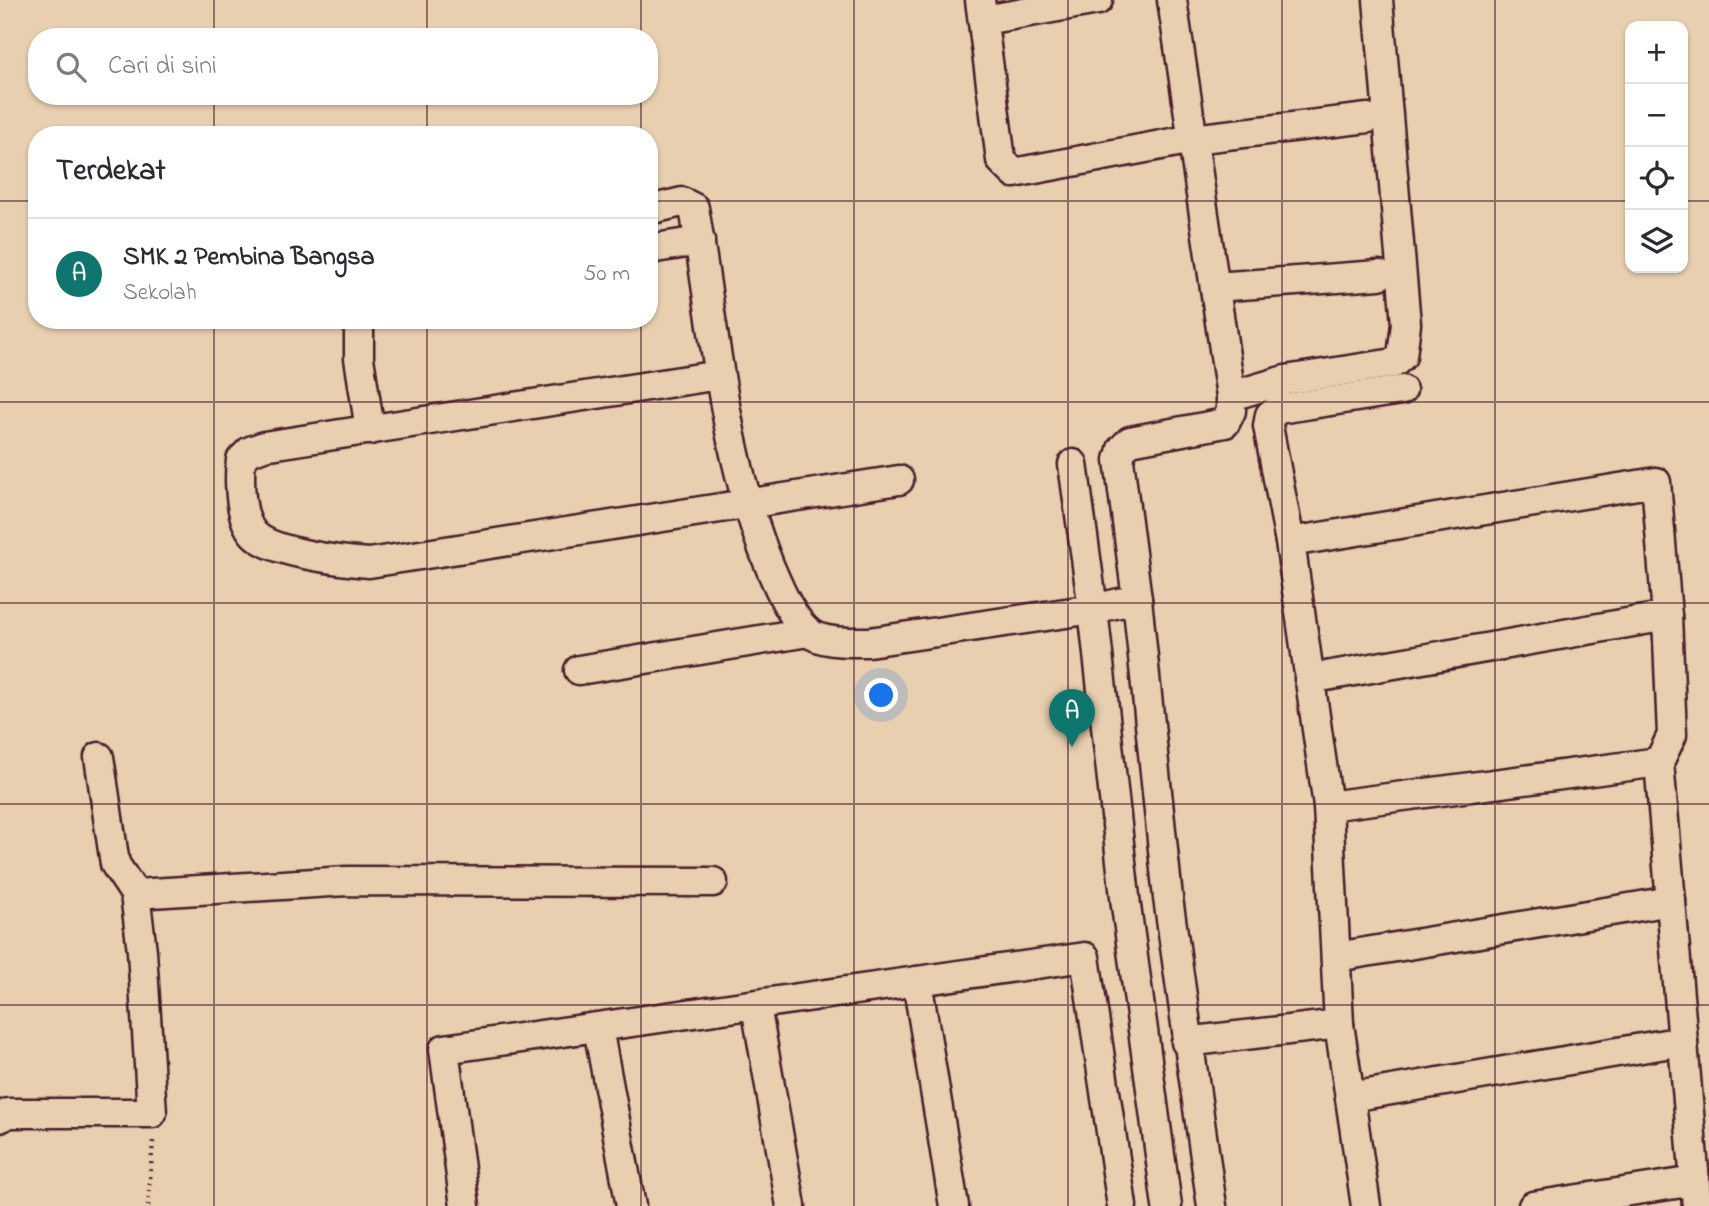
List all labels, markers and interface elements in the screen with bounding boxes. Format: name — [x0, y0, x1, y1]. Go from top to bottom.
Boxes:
map controls — [1625, 21, 1688, 273]
button: + — [1625, 21, 1688, 84]
search box — [28, 28, 658, 105]
icon: search — [52, 48, 90, 86]
text: Cari di sini — [108, 48, 217, 86]
button: − — [1625, 84, 1688, 147]
button: locate — [1625, 147, 1688, 210]
text: Terdekat — [56, 150, 166, 194]
button: layers — [1625, 210, 1688, 273]
text: SMK 2 Pembina Bangsa — [123, 239, 374, 277]
text: A — [72, 258, 86, 291]
text: 50 m — [583, 258, 630, 291]
text: Sekolah — [123, 277, 197, 310]
your location — [864, 678, 898, 712]
pin: A — [1049, 689, 1095, 747]

